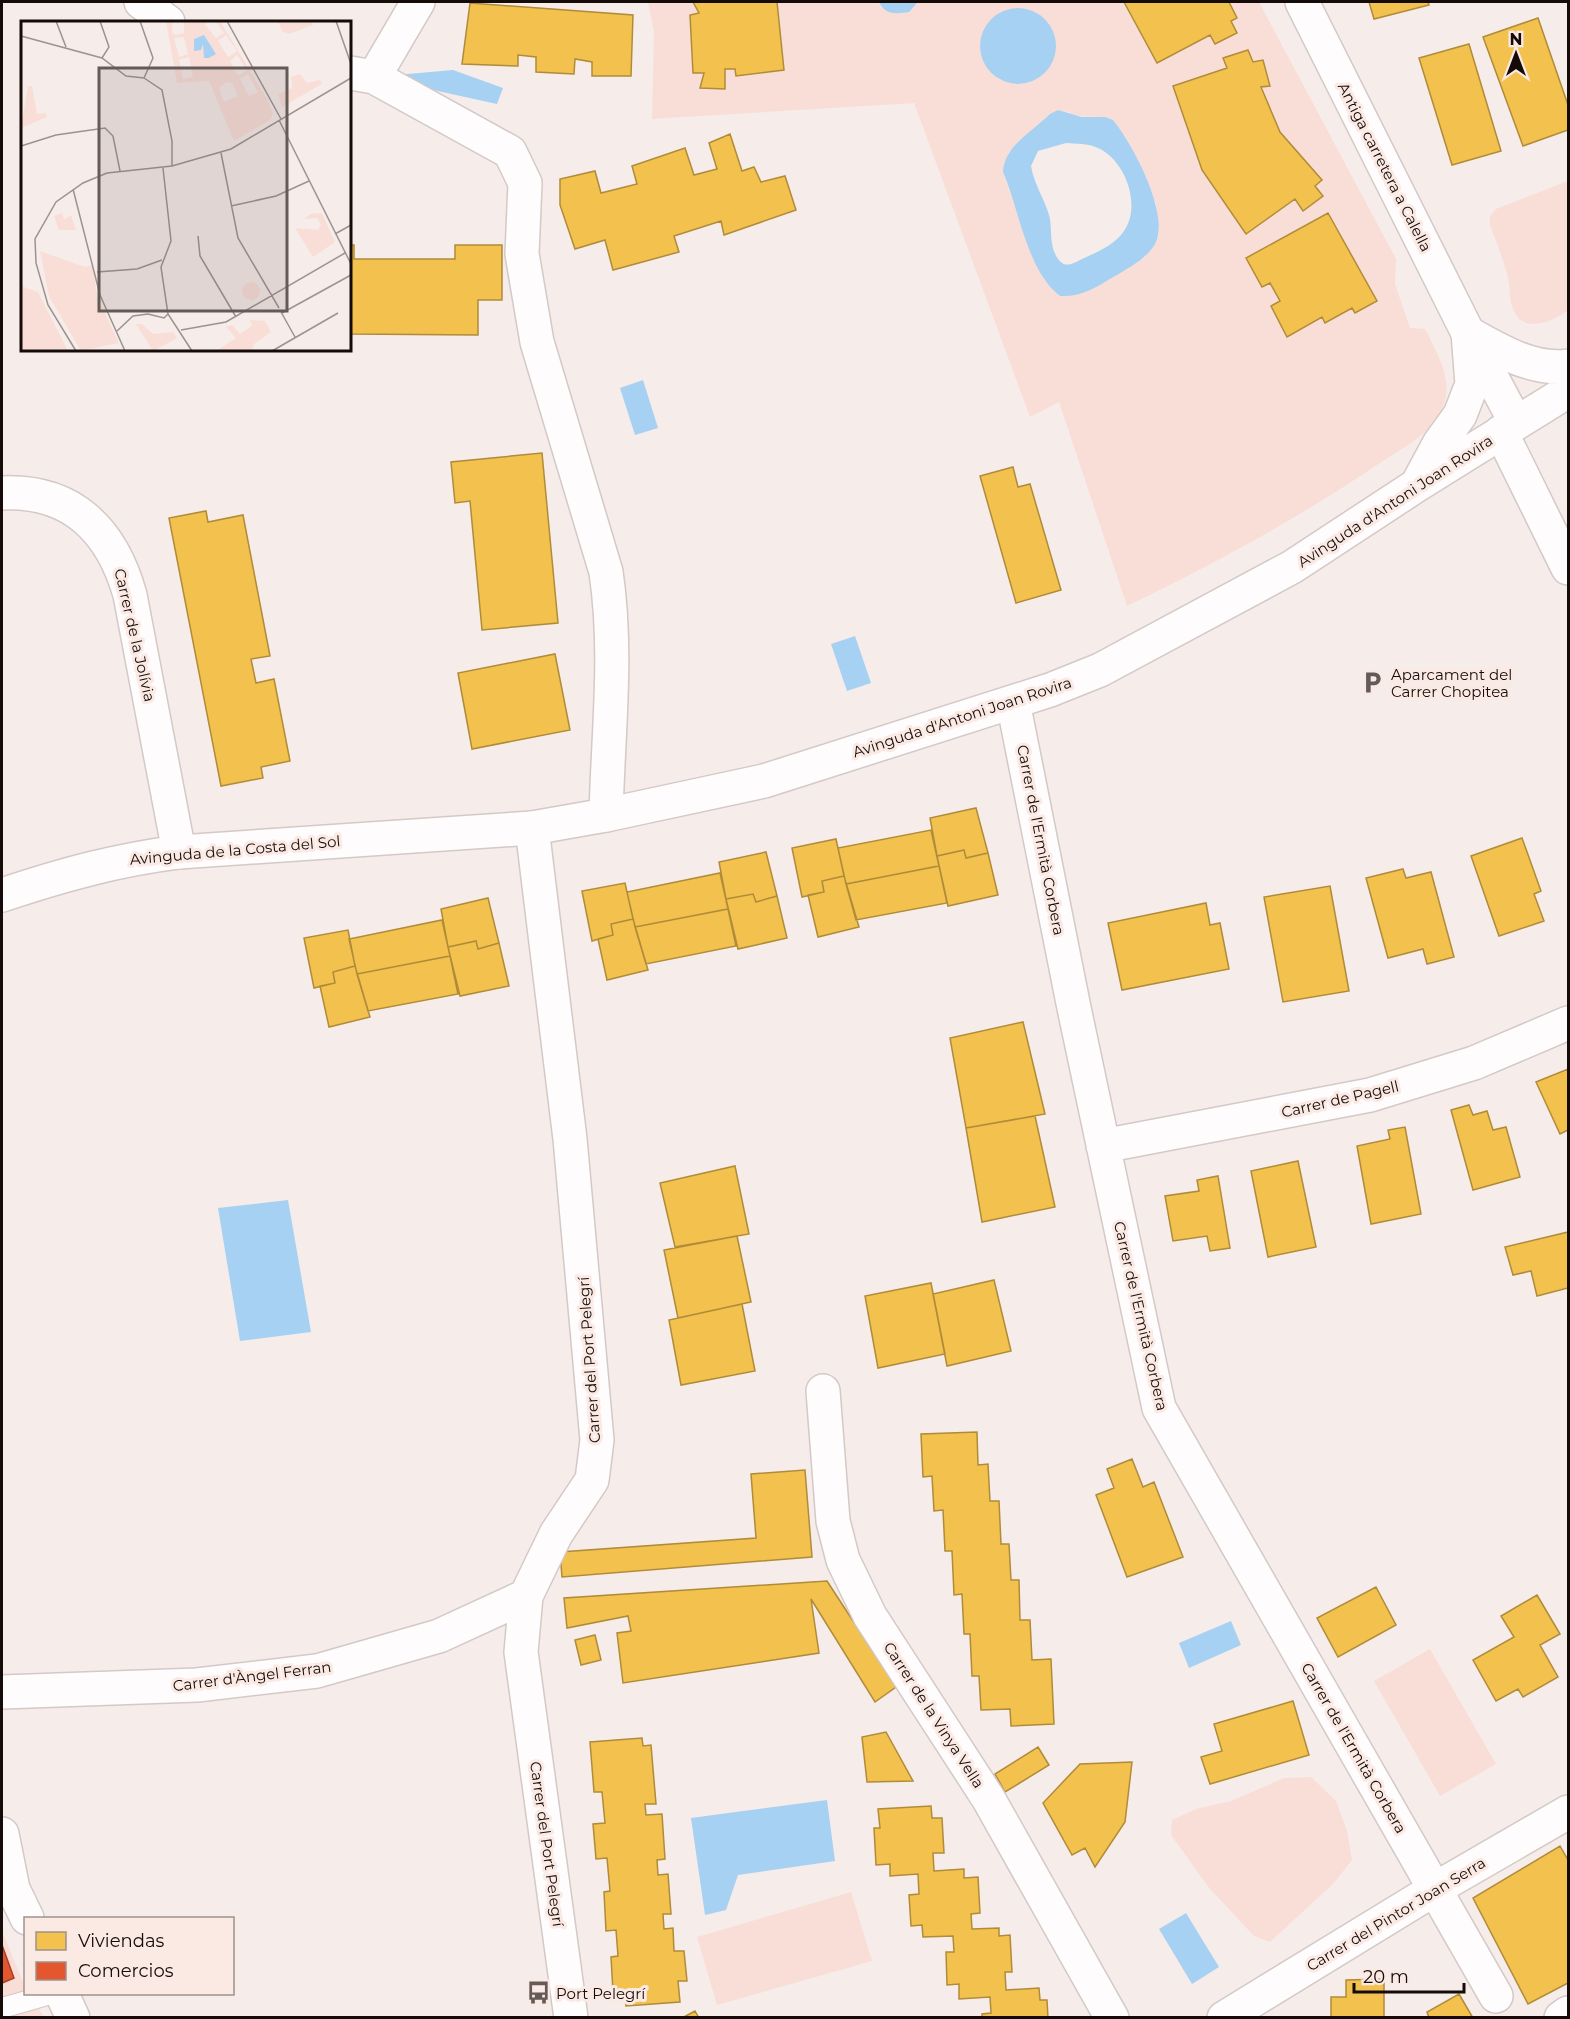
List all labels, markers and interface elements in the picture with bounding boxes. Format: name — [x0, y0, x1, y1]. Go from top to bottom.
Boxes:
inset map — [21, 21, 351, 351]
north arrow — [1486, 24, 1546, 84]
text: N — [1510, 30, 1522, 49]
street label: Antiga carretera a Calella — [1334, 79, 1436, 255]
street label: Avinguda d'Antoni Joan Rovira — [1294, 431, 1496, 571]
street label: Carrer de la Jolívia — [110, 567, 160, 703]
place label: Aparcament del Carrer Chopitea — [1391, 665, 1512, 701]
parking icon: Aparcament del Carrer Chopitea — [1360, 670, 1386, 696]
street label: Avinguda d'Antoni Joan Rovira — [850, 673, 1074, 761]
street label: Carrer de l'Ermità Corbera — [1013, 743, 1069, 937]
street label: Avinguda de la Costa del Sol — [129, 831, 341, 869]
street label: Carrer de Pagell — [1279, 1076, 1401, 1122]
street label: Carrer de l'Ermità Corbera — [1110, 1219, 1172, 1413]
street label: Carrer del Port Pelegrí — [574, 1275, 604, 1444]
street label: Carrer de la Vinya Vella — [880, 1638, 988, 1792]
street label: Carrer d'Àngel Ferran — [172, 1657, 332, 1695]
street label: Carrer de l'Ermità Corbera — [1297, 1659, 1411, 1837]
street label: Carrer del Port Pelegrí — [526, 1760, 568, 1929]
street label: Carrer del Pintor Joan Serra — [1303, 1853, 1489, 1975]
legend — [24, 1917, 234, 1995]
text: Viviendas — [78, 1930, 165, 1952]
scale bar — [1354, 1956, 1464, 1994]
text: Comercios — [78, 1960, 174, 1982]
text: 20 m — [1363, 1966, 1409, 1988]
bus stop icon: Port Pelegrí — [525, 1980, 551, 2006]
place label: Port Pelegrí — [556, 1984, 646, 2003]

